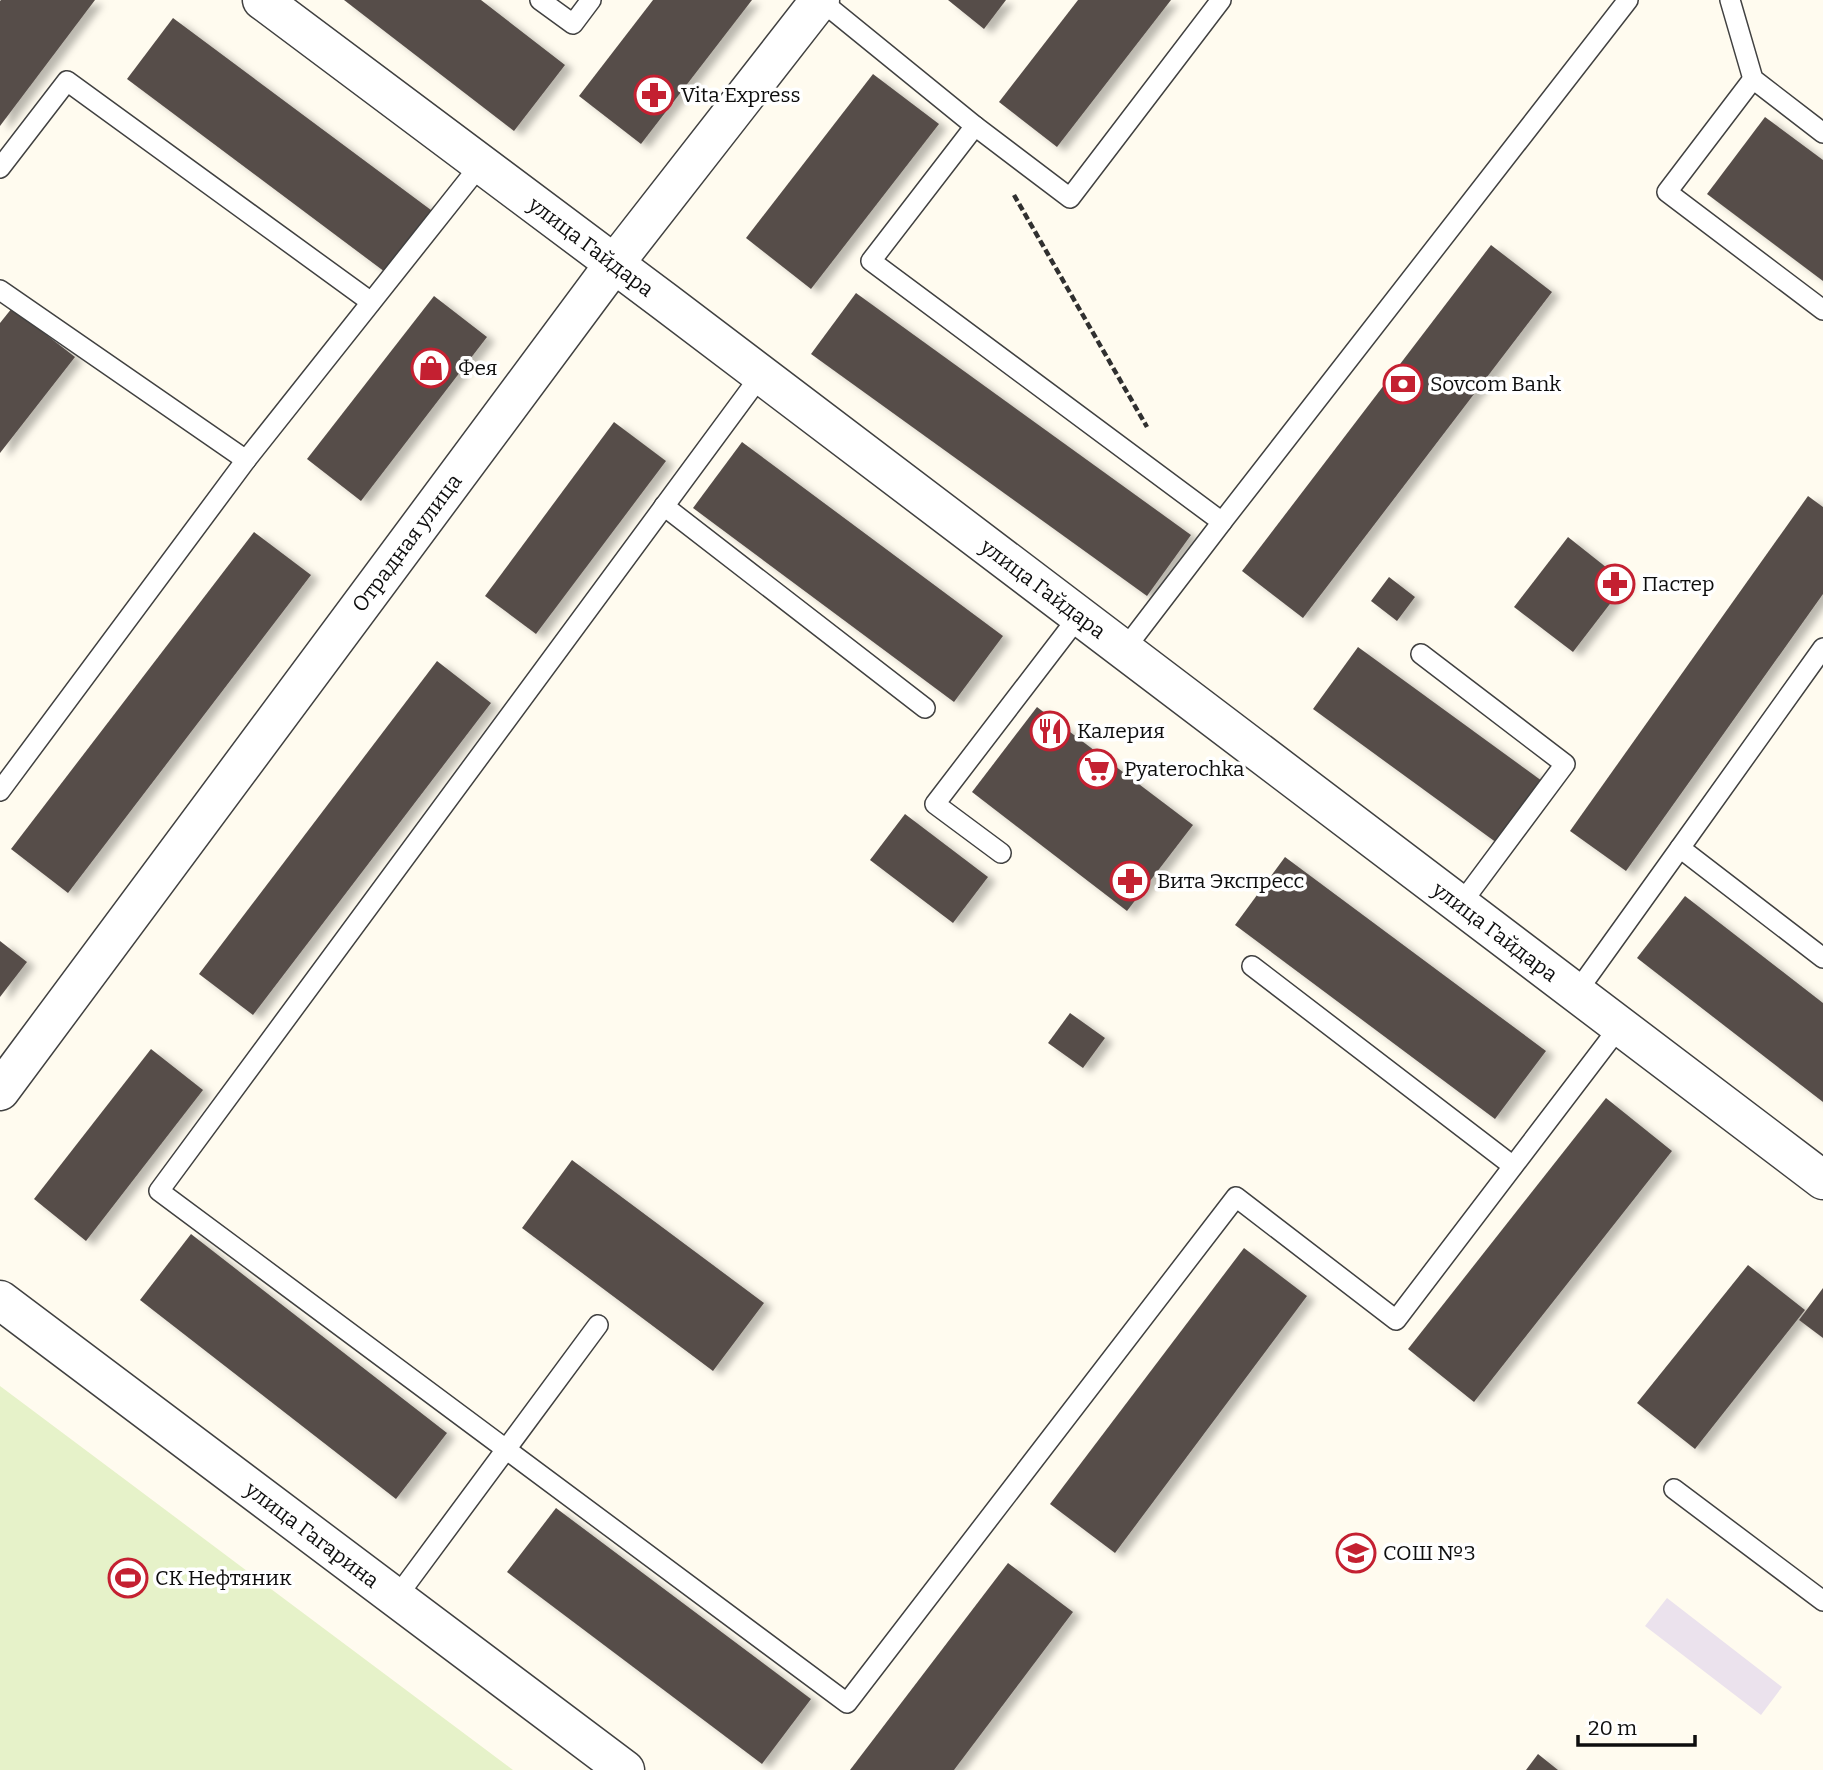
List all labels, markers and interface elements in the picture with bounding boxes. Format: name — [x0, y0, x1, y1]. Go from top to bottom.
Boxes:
pharmacy icon: Vita Express — [633, 74, 675, 116]
place label: Vita Express — [681, 82, 801, 108]
street label: улица Гайдара — [522, 191, 659, 303]
shop icon: Фея — [410, 347, 452, 389]
place label: Фея — [458, 355, 497, 381]
bank icon: Sovcom Bank — [1382, 363, 1424, 405]
place label: Sovcom Bank — [1430, 371, 1561, 397]
street label: Отрадная улица — [347, 468, 468, 617]
street label: улица Гайдара — [974, 533, 1111, 645]
pharmacy icon: Пастер — [1594, 563, 1636, 605]
place label: Пастер — [1642, 571, 1714, 597]
restaurant icon: Калерия — [1029, 710, 1071, 752]
place label: Калерия — [1077, 718, 1165, 744]
supermarket icon: Pyaterochka — [1076, 748, 1118, 790]
place label: Pyaterochka — [1124, 756, 1245, 782]
pharmacy icon: Вита Экспресс — [1109, 860, 1151, 902]
place label: Вита Экспресс — [1157, 868, 1304, 894]
street label: улица Гайдара — [1426, 876, 1563, 988]
street label: улица Гагарина — [239, 1476, 384, 1594]
school or university icon: СОШ №3 — [1335, 1532, 1377, 1574]
place label: СОШ №3 — [1383, 1540, 1476, 1566]
sports icon: СК Нефтяник — [107, 1557, 149, 1599]
place label: СК Нефтяник — [155, 1565, 292, 1591]
scale bar — [1578, 1704, 1695, 1748]
text: 20 m — [1588, 1715, 1637, 1741]

